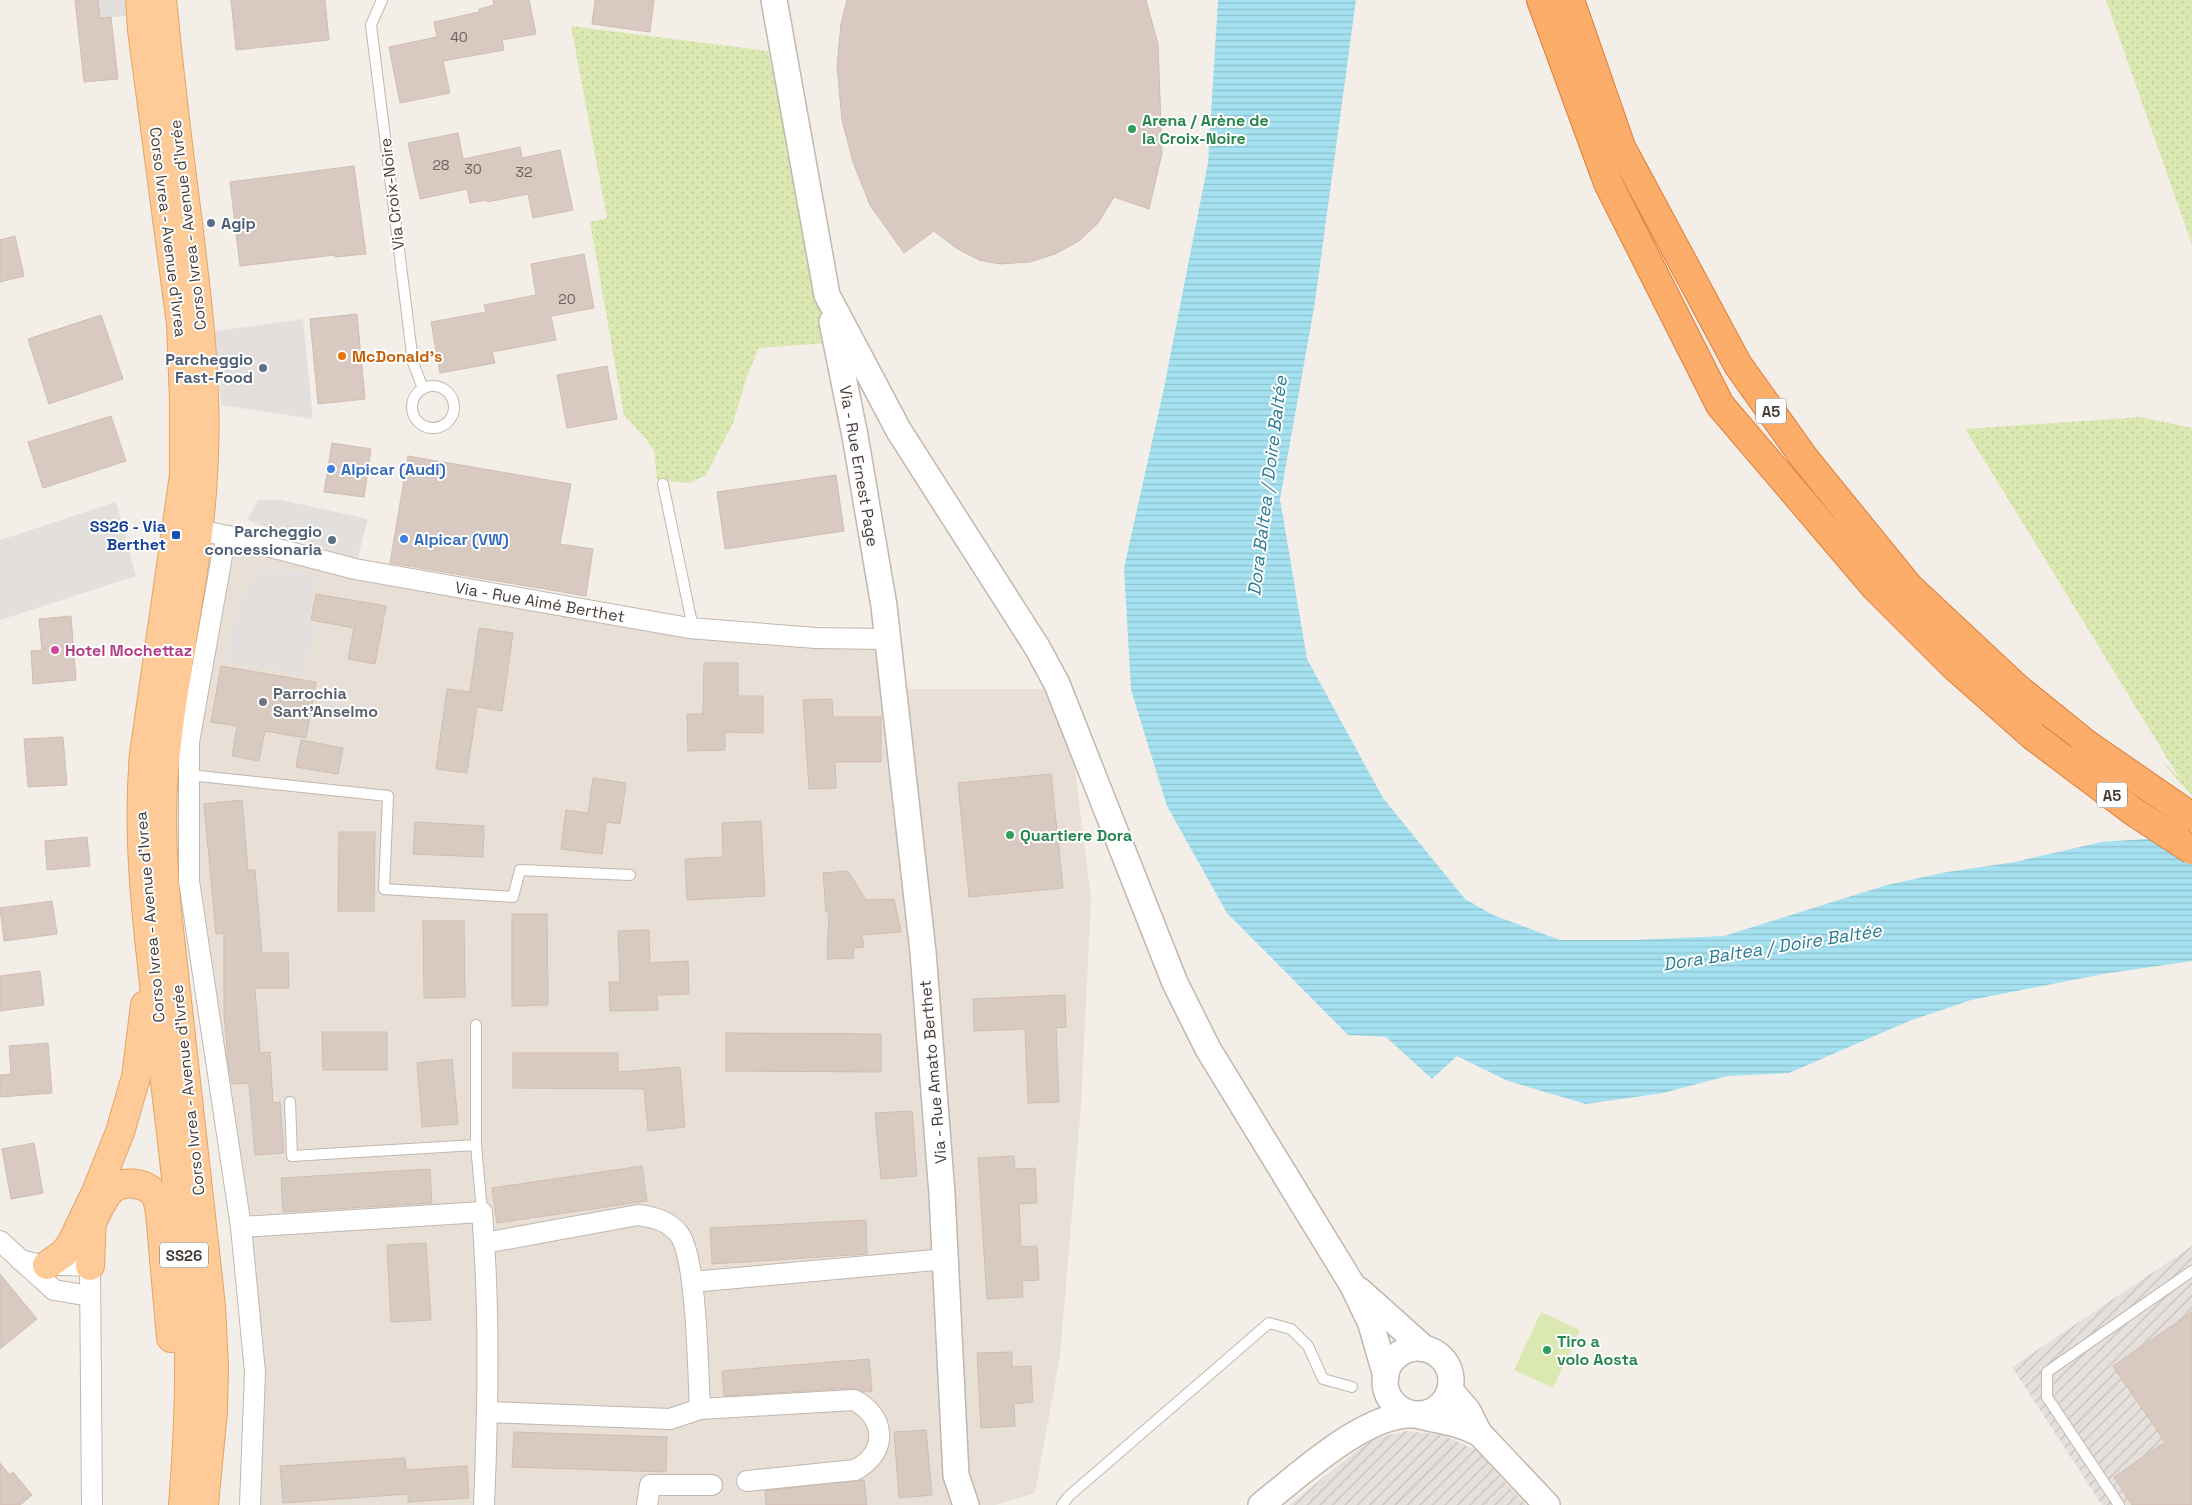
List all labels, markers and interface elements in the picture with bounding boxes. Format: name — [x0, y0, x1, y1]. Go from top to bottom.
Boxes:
house number: 40 — [450, 28, 468, 46]
place label: Arena / Arène de la Croix-Noire — [1142, 110, 1269, 149]
street label: Corso Ivrea - Avenue d'Ivrée — [165, 119, 211, 331]
marker: Arena / Arène de la Croix-Noire — [1126, 123, 1138, 135]
street label: Corso Ivrea - Avenue d'Ivrea — [145, 126, 191, 338]
street label: Via Croix-Noire — [375, 137, 409, 251]
house number: 28 — [432, 156, 450, 174]
house number: 30 — [464, 160, 482, 178]
house number: 32 — [516, 163, 532, 181]
place label: Agip — [221, 213, 256, 234]
marker: Agip — [205, 217, 217, 229]
house number: 20 — [558, 290, 576, 308]
place label: McDonald's — [352, 346, 442, 367]
place label: Parcheggio Fast-Food — [165, 349, 253, 388]
marker: McDonald's — [336, 350, 348, 362]
marker: Parcheggio Fast-Food — [257, 362, 269, 374]
water label: Dora Baltea / Doire Baltée — [1242, 373, 1292, 597]
street label: Via - Rue Ernest Page — [834, 384, 884, 548]
road number: A5 — [1756, 398, 1786, 424]
place label: Alpicar (Audi) — [341, 459, 446, 480]
marker: Alpicar (Audi) — [325, 463, 337, 475]
place label: SS26 - Via Berthet — [90, 516, 166, 555]
place label: Parcheggio concessionaria — [205, 521, 322, 560]
marker: SS26 - Via Berthet — [170, 529, 182, 541]
place label: Alpicar (VW) — [414, 529, 509, 550]
marker: Alpicar (VW) — [398, 533, 410, 545]
marker: Parcheggio concessionaria — [326, 534, 338, 546]
street label: Via - Rue Aimé Berthet — [453, 577, 627, 627]
place label: Hotel Mochettaz — [65, 640, 192, 661]
marker: Hotel Mochettaz — [49, 644, 61, 656]
place label: Parrochia Sant’Anselmo — [273, 683, 378, 722]
marker: Parrochia Sant’Anselmo — [257, 696, 269, 708]
road number: A5 — [2097, 782, 2127, 808]
street label: Corso Ivrea - Avenue d'Ivrea — [130, 811, 170, 1023]
place label: Quartiere Dora — [1020, 825, 1132, 846]
marker: Quartiere Dora — [1004, 829, 1016, 841]
water label: Dora Baltea / Doire Baltée — [1661, 918, 1884, 976]
street label: Via - Rue Amato Berthet — [915, 979, 951, 1165]
street label: Corso Ivrea - Avenue d'Ivrée — [166, 984, 210, 1196]
road number: SS26 — [160, 1242, 208, 1268]
place label: Tiro a volo Aosta — [1557, 1331, 1638, 1370]
marker: Tiro a volo Aosta — [1541, 1344, 1553, 1356]

